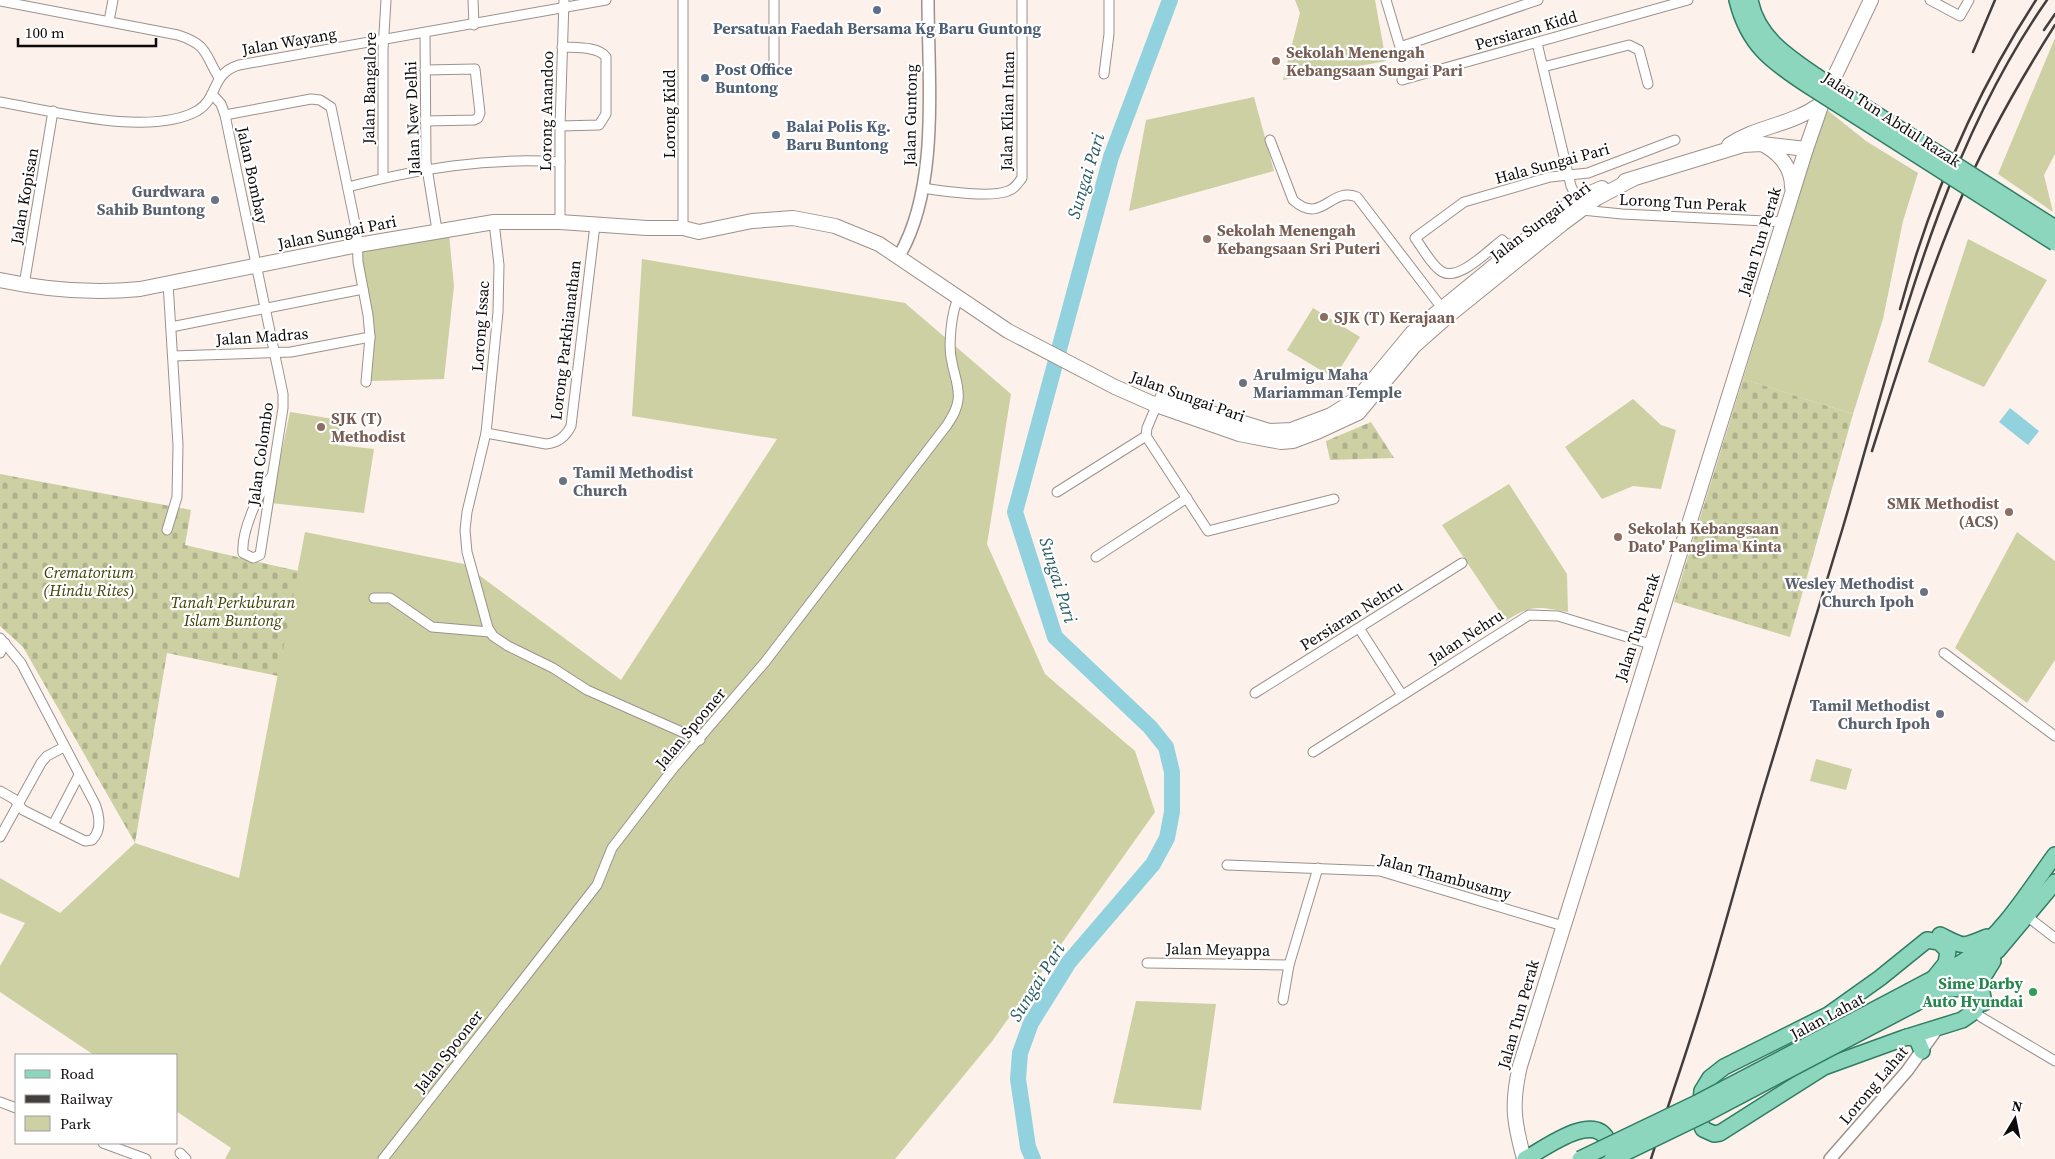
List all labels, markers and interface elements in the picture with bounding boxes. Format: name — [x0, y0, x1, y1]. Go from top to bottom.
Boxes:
marker: Persatuan Faedah Bersama Kg Baru Guntong — [871, 4, 883, 16]
street label: Persiaran Kidd — [1472, 5, 1580, 55]
scale bar — [18, 15, 155, 47]
place label: Persatuan Faedah Bersama Kg Baru Guntong — [713, 17, 1042, 39]
text: 100 m — [25, 22, 65, 43]
street label: Jalan Wayang — [239, 22, 338, 60]
street label: Jalan Bangalore — [357, 32, 381, 145]
place label: Sekolah Menengah Kebangsaan Sungai Pari — [1286, 41, 1463, 81]
street label: Lorong Anandoo — [534, 51, 558, 171]
street label: Jalan Klian Intan — [995, 51, 1019, 172]
marker: Sekolah Menengah Kebangsaan Sungai Pari — [1270, 55, 1282, 67]
place label: Post Office Buntong — [715, 58, 793, 98]
street label: Jalan New Delhi — [399, 61, 425, 176]
street label: Jalan Guntong — [898, 64, 922, 167]
street label: Jalan Tun Abdul Razak — [1818, 65, 1966, 172]
street label: Lorong Kidd — [658, 69, 680, 159]
marker: Post Office Buntong — [699, 72, 711, 84]
place label: Balai Polis Kg. Baru Buntong — [786, 115, 891, 155]
street label: Jalan Bombay — [232, 124, 274, 226]
marker: Balai Polis Kg. Baru Buntong — [770, 129, 782, 141]
water label: Sungai Pari — [1061, 129, 1111, 222]
street label: Hala Sungai Pari — [1492, 137, 1612, 189]
street label: Jalan Kopisan — [5, 146, 43, 247]
street label: Jalan Sungai Pari — [1484, 176, 1595, 267]
place label: Gurdwara Sahib Buntong — [97, 180, 205, 220]
street label: Jalan Tun Perak — [1732, 184, 1786, 299]
street label: Lorong Tun Perak — [1619, 188, 1748, 216]
marker: Gurdwara Sahib Buntong — [209, 194, 221, 206]
street label: Jalan Sungai Pari — [275, 210, 398, 254]
place label: Sekolah Menengah Kebangsaan Sri Puteri — [1217, 219, 1380, 259]
marker: Sekolah Menengah Kebangsaan Sri Puteri — [1201, 233, 1213, 245]
street label: Lorong Parkhianathan — [544, 258, 586, 421]
street label: Lorong Issac — [466, 280, 494, 372]
place label: SJK (T) Kerajaan — [1334, 306, 1455, 328]
marker: SJK (T) Kerajaan — [1318, 311, 1330, 323]
street label: Jalan Madras — [214, 322, 309, 350]
place label: Arulmigu Maha Mariamman Temple — [1253, 363, 1402, 403]
street label: Jalan Sungai Pari — [1127, 365, 1249, 427]
marker: Arulmigu Maha Mariamman Temple — [1237, 377, 1249, 389]
street label: Jalan Colombo — [242, 401, 278, 508]
place label: SJK (T) Methodist — [331, 407, 406, 447]
marker: SJK (T) Methodist — [315, 421, 327, 433]
place label: Tamil Methodist Church — [573, 461, 694, 501]
marker: Tamil Methodist Church — [557, 475, 569, 487]
place label: SMK Methodist (ACS) — [1887, 492, 1999, 532]
marker: SMK Methodist (ACS) — [2003, 506, 2015, 518]
place label: Sekolah Kebangsaan Dato' Panglima Kinta — [1628, 517, 1782, 557]
marker: Sekolah Kebangsaan Dato' Panglima Kinta — [1612, 531, 1624, 543]
water label: Sungai Pari — [1034, 534, 1083, 626]
park label: Crematorium (Hindu Rites) — [43, 561, 135, 601]
street label: Jalan Tun Perak — [1609, 570, 1665, 685]
place label: Wesley Methodist Church Ipoh — [1784, 572, 1914, 612]
street label: Persiaran Nehru — [1296, 575, 1406, 655]
marker: Wesley Methodist Church Ipoh — [1918, 586, 1930, 598]
park label: Tanah Perkuburan Islam Buntong — [171, 591, 295, 631]
street label: Jalan Nehru — [1423, 604, 1508, 669]
street label: Jalan Spooner — [649, 683, 731, 774]
place label: Tamil Methodist Church Ipoh — [1810, 694, 1930, 734]
marker: Tamil Methodist Church Ipoh — [1934, 708, 1946, 720]
street label: Jalan Thambusamy — [1375, 847, 1515, 905]
water label: Sungai Pari — [1003, 937, 1071, 1026]
street label: Jalan Meyappa — [1165, 937, 1271, 961]
street label: Jalan Tun Perak — [1492, 957, 1544, 1072]
place label: Sime Darby Auto Hyundai — [1922, 972, 2023, 1012]
marker: Sime Darby Auto Hyundai — [2027, 986, 2039, 998]
street label: Jalan Lahat — [1785, 987, 1868, 1045]
street label: Jalan Spooner — [408, 1005, 487, 1098]
street label: Lorong Lahat — [1834, 1041, 1913, 1129]
legend — [15, 1054, 178, 1144]
text: Road — [60, 1063, 94, 1084]
text: Railway — [60, 1088, 113, 1109]
north arrow — [1990, 1094, 2040, 1144]
text: N — [2010, 1095, 2024, 1117]
text: Park — [60, 1113, 92, 1134]

